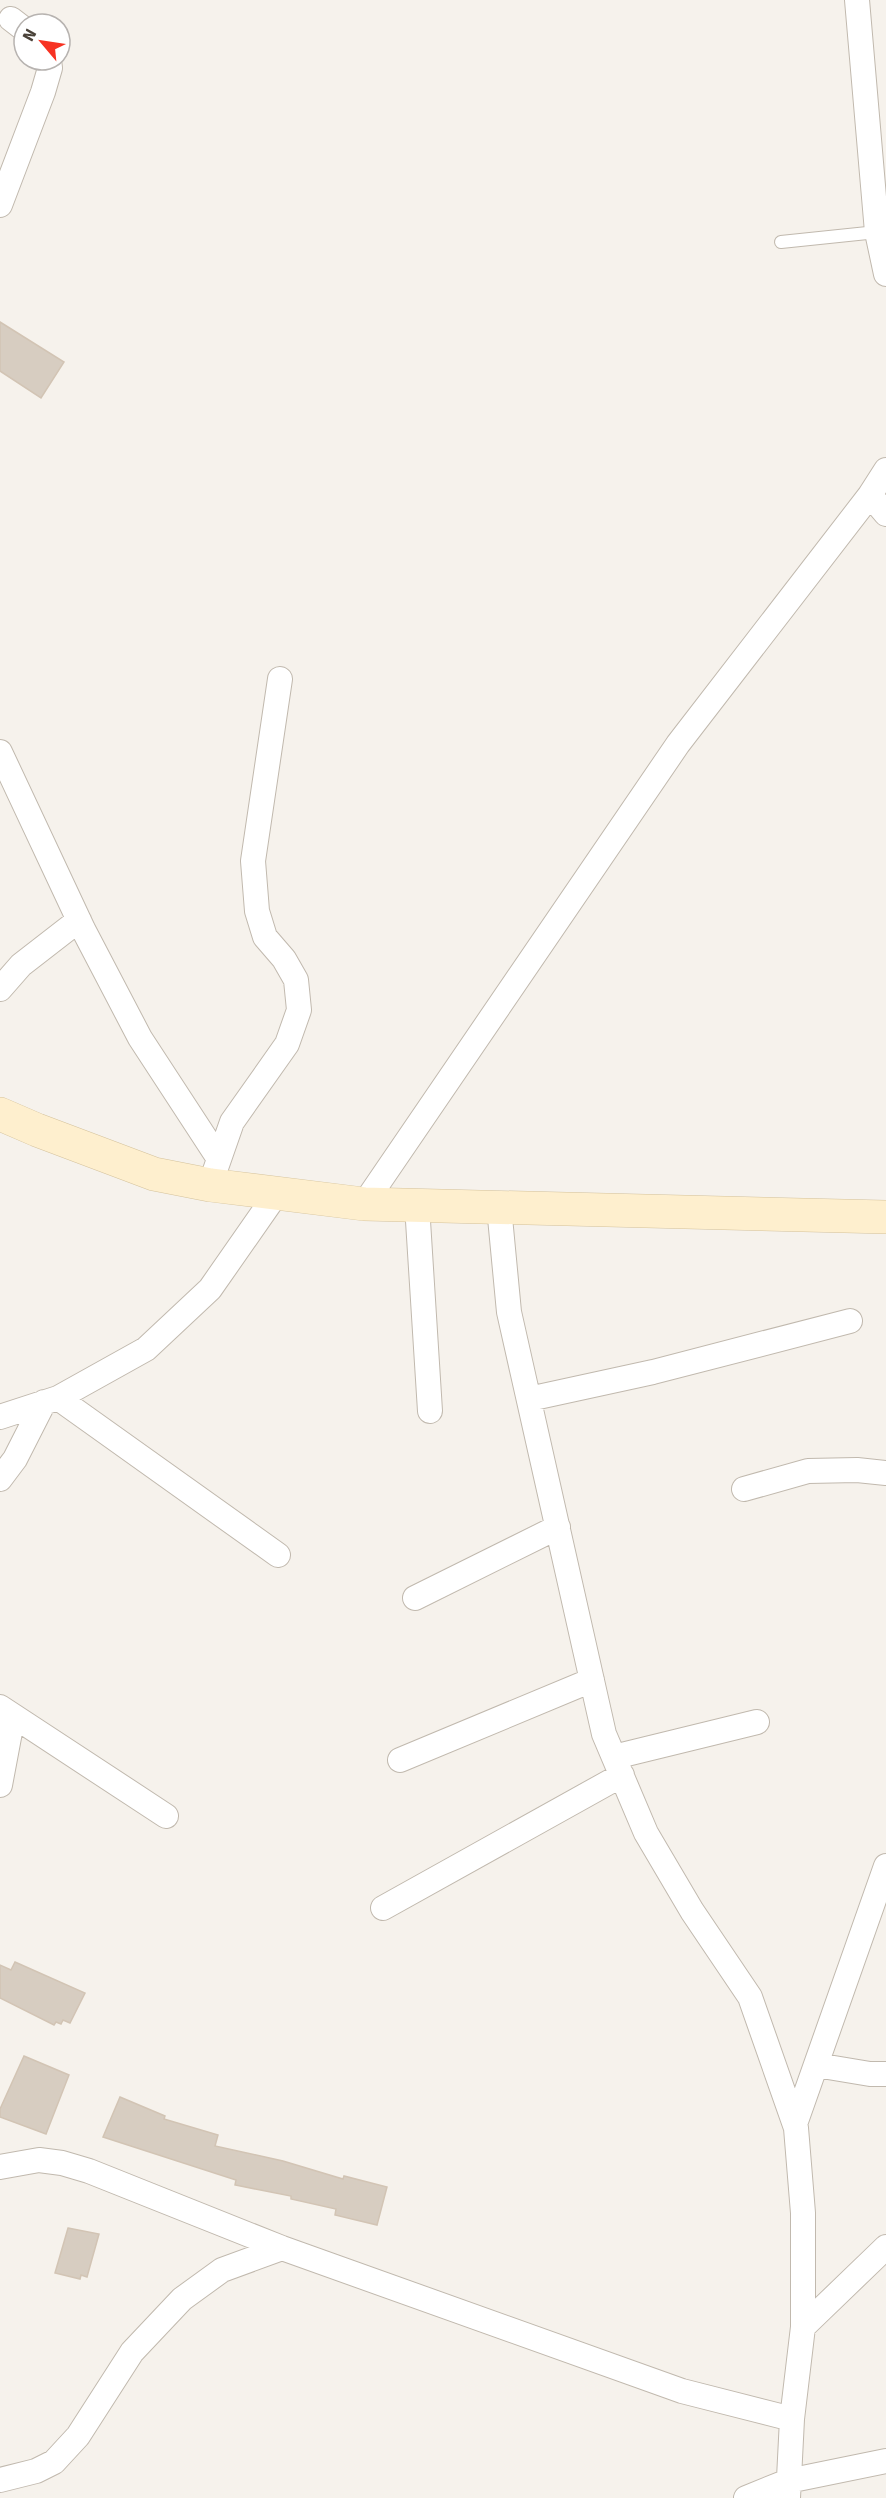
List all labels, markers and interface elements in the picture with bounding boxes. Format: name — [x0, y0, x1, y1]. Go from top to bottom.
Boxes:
north arrow — [12, 12, 72, 72]
text: N — [18, 25, 41, 45]

